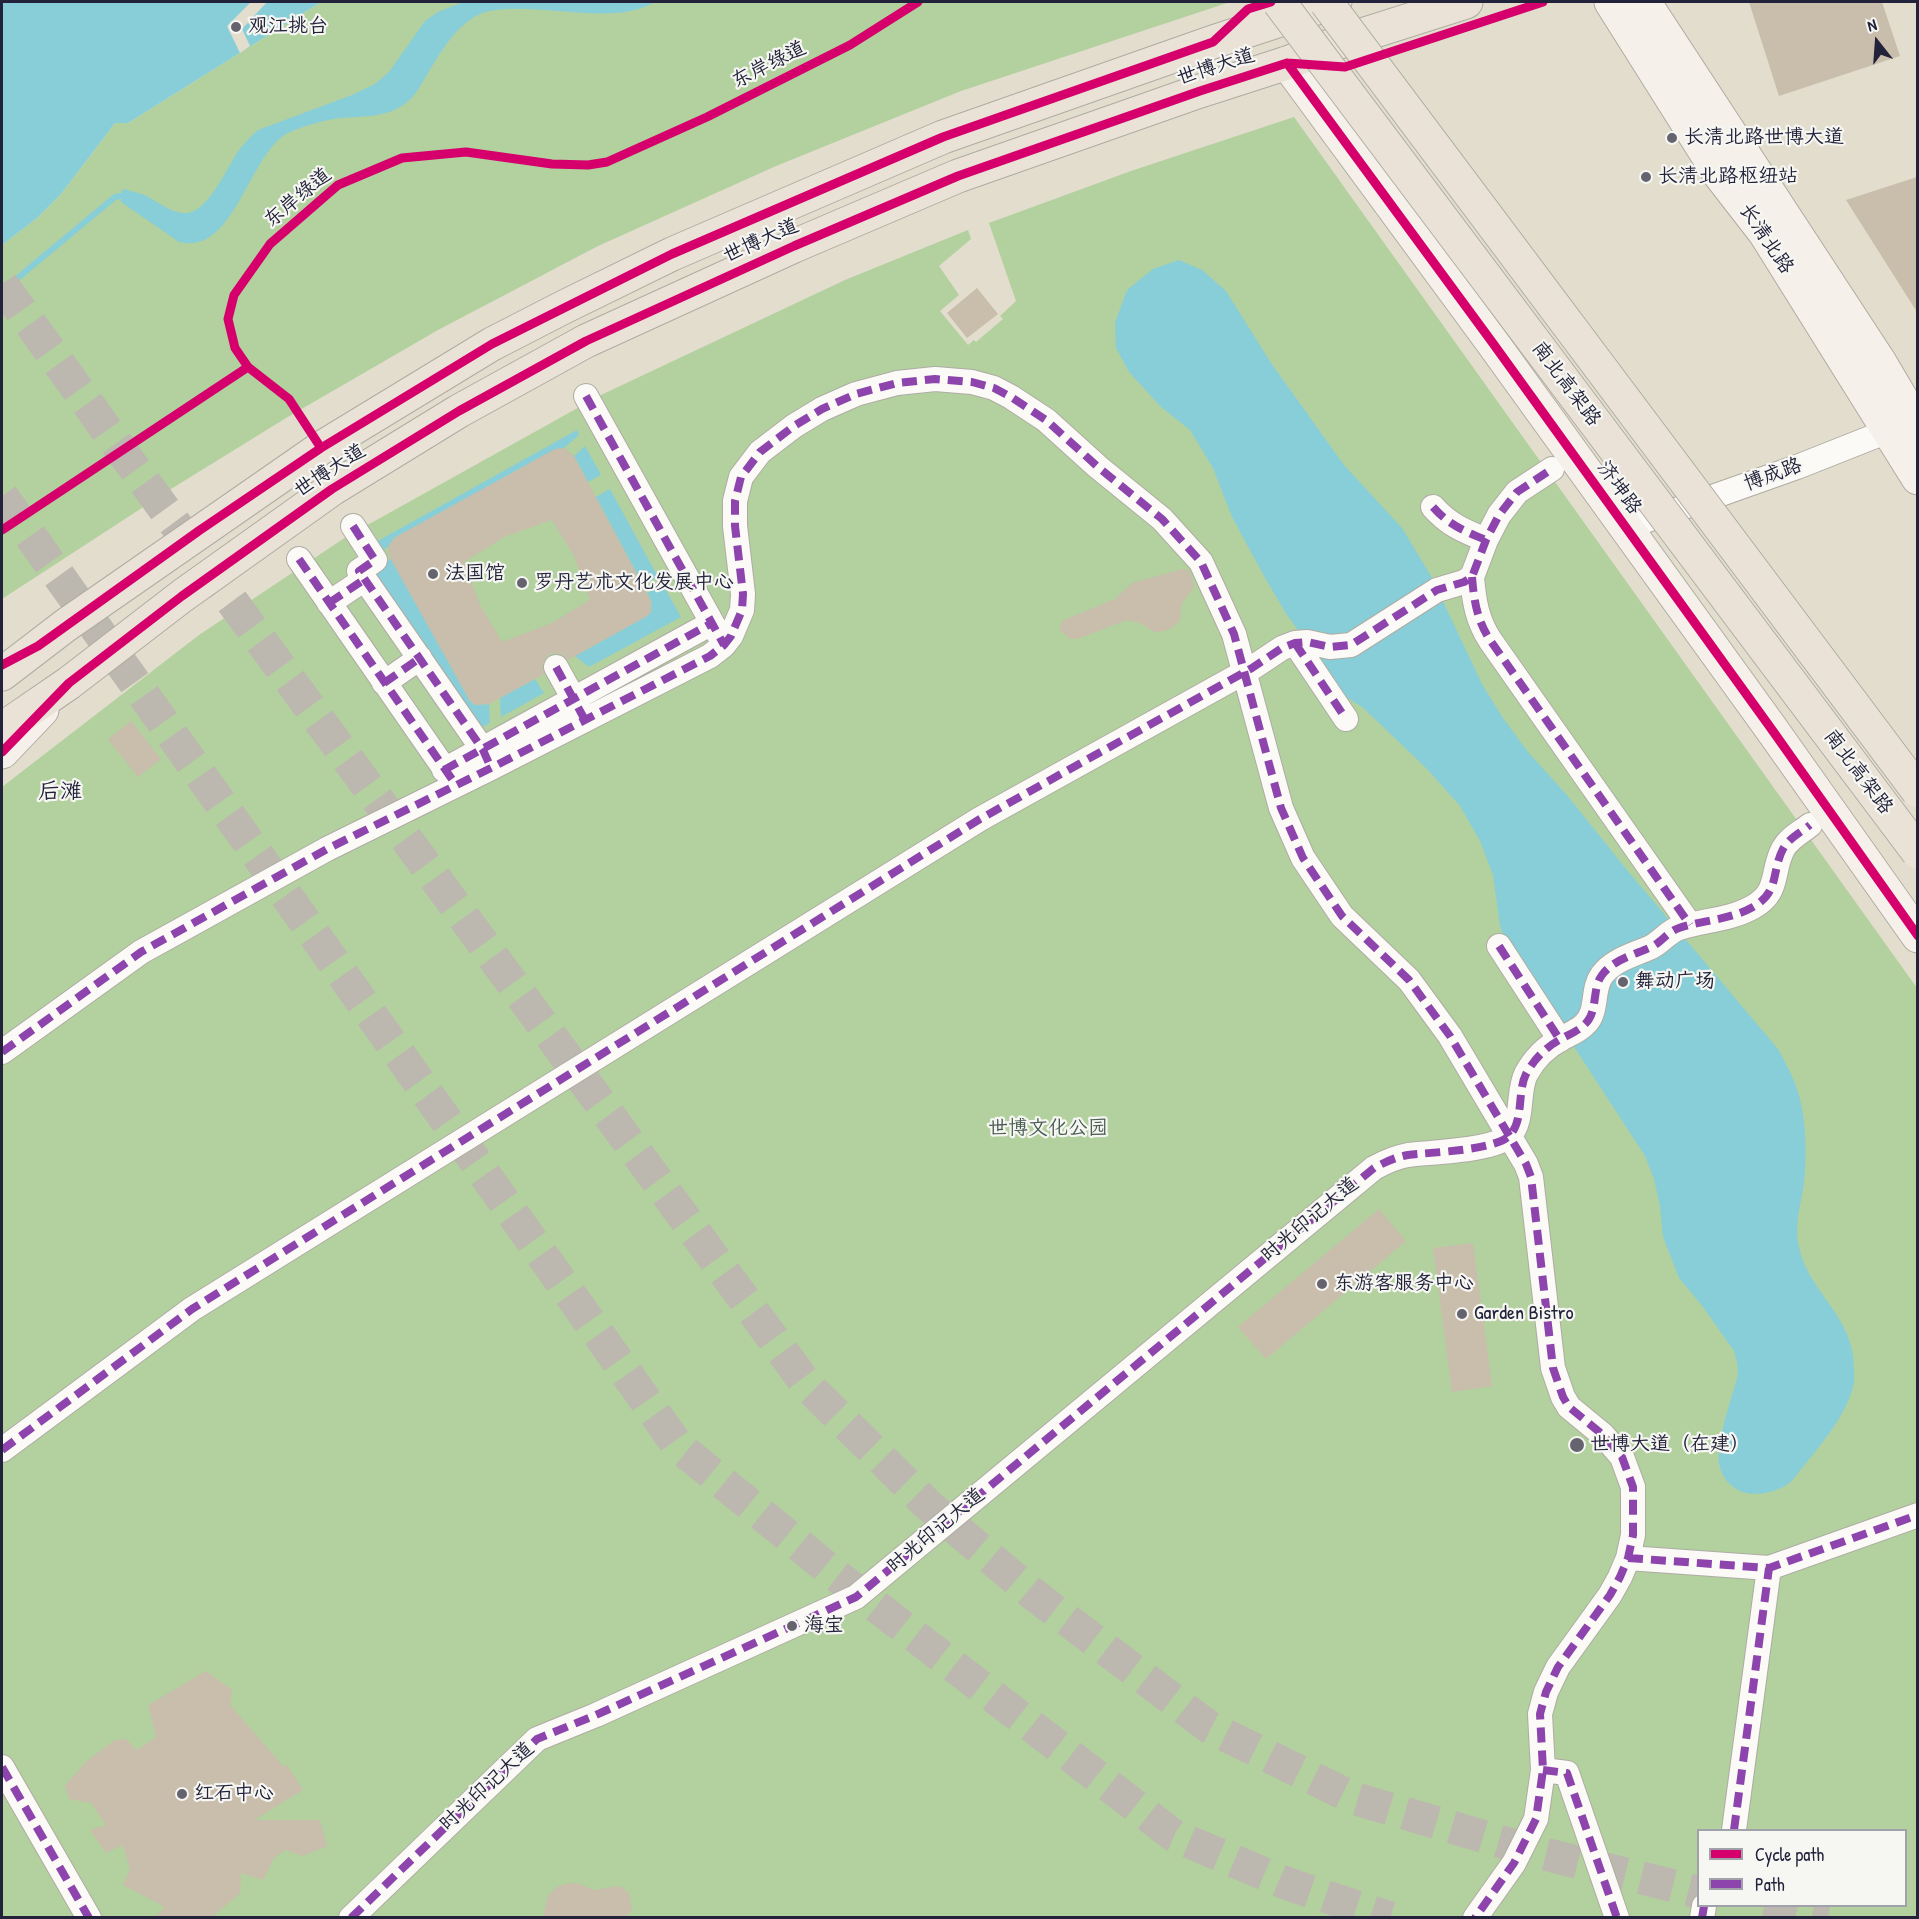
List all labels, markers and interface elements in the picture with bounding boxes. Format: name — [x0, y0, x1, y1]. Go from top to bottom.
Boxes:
north arrow — [1847, 12, 1907, 72]
text: N — [1864, 13, 1879, 37]
place label: 观江挑台 — [248, 15, 328, 39]
marker: 观江挑台 — [229, 20, 243, 34]
street label: 东岸绿道 — [728, 36, 810, 94]
street label: 世博大道 — [1174, 43, 1258, 91]
place label: 长清北路世博大道 — [1684, 126, 1844, 150]
marker: 长清北路世博大道 — [1665, 131, 1679, 145]
street label: 东岸绿道 — [260, 163, 336, 233]
place label: 长清北路枢纽站 — [1658, 165, 1798, 189]
marker: 长清北路枢纽站 — [1639, 170, 1653, 184]
street label: 长清北路 — [1734, 199, 1798, 279]
street label: 世博大道 — [720, 214, 802, 268]
street label: 南北高架路 — [1526, 337, 1606, 431]
street label: 世博大道 — [290, 439, 370, 503]
street label: 博成路 — [1741, 453, 1805, 497]
street label: 济坤路 — [1592, 457, 1646, 519]
place label: 法国馆 — [445, 562, 505, 586]
marker: 法国馆 — [426, 567, 440, 581]
place label: 罗丹艺术文化发展中心 — [534, 571, 734, 595]
marker: 罗丹艺术文化发展中心 — [515, 576, 529, 590]
street label: 南北高架路 — [1818, 725, 1898, 819]
district label: 后滩 — [38, 779, 82, 805]
place label: 舞动广场 — [1635, 970, 1715, 994]
marker: 舞动广场 — [1616, 975, 1630, 989]
park label: 世博文化公园 — [988, 1117, 1108, 1141]
street label: 时光印记大道 — [1256, 1172, 1364, 1268]
place label: 东游客服务中心 — [1334, 1272, 1474, 1296]
marker: 东游客服务中心 — [1315, 1277, 1329, 1291]
place label: Garden Bistro — [1474, 1302, 1573, 1326]
marker: Garden Bistro — [1455, 1307, 1469, 1321]
place label: 世博大道（在建） — [1590, 1433, 1750, 1457]
marker: 世博大道（在建） — [1568, 1436, 1586, 1454]
street label: 时光印记大道 — [882, 1483, 990, 1579]
place label: 海宝 — [804, 1614, 844, 1638]
marker: 海宝 — [785, 1619, 799, 1633]
street label: 时光印记大道 — [435, 1737, 539, 1837]
place label: 红石中心 — [194, 1782, 274, 1806]
marker: 红石中心 — [175, 1787, 189, 1801]
legend — [1697, 1829, 1907, 1907]
text: Cycle path — [1755, 1842, 1824, 1867]
text: Path — [1755, 1872, 1784, 1897]

